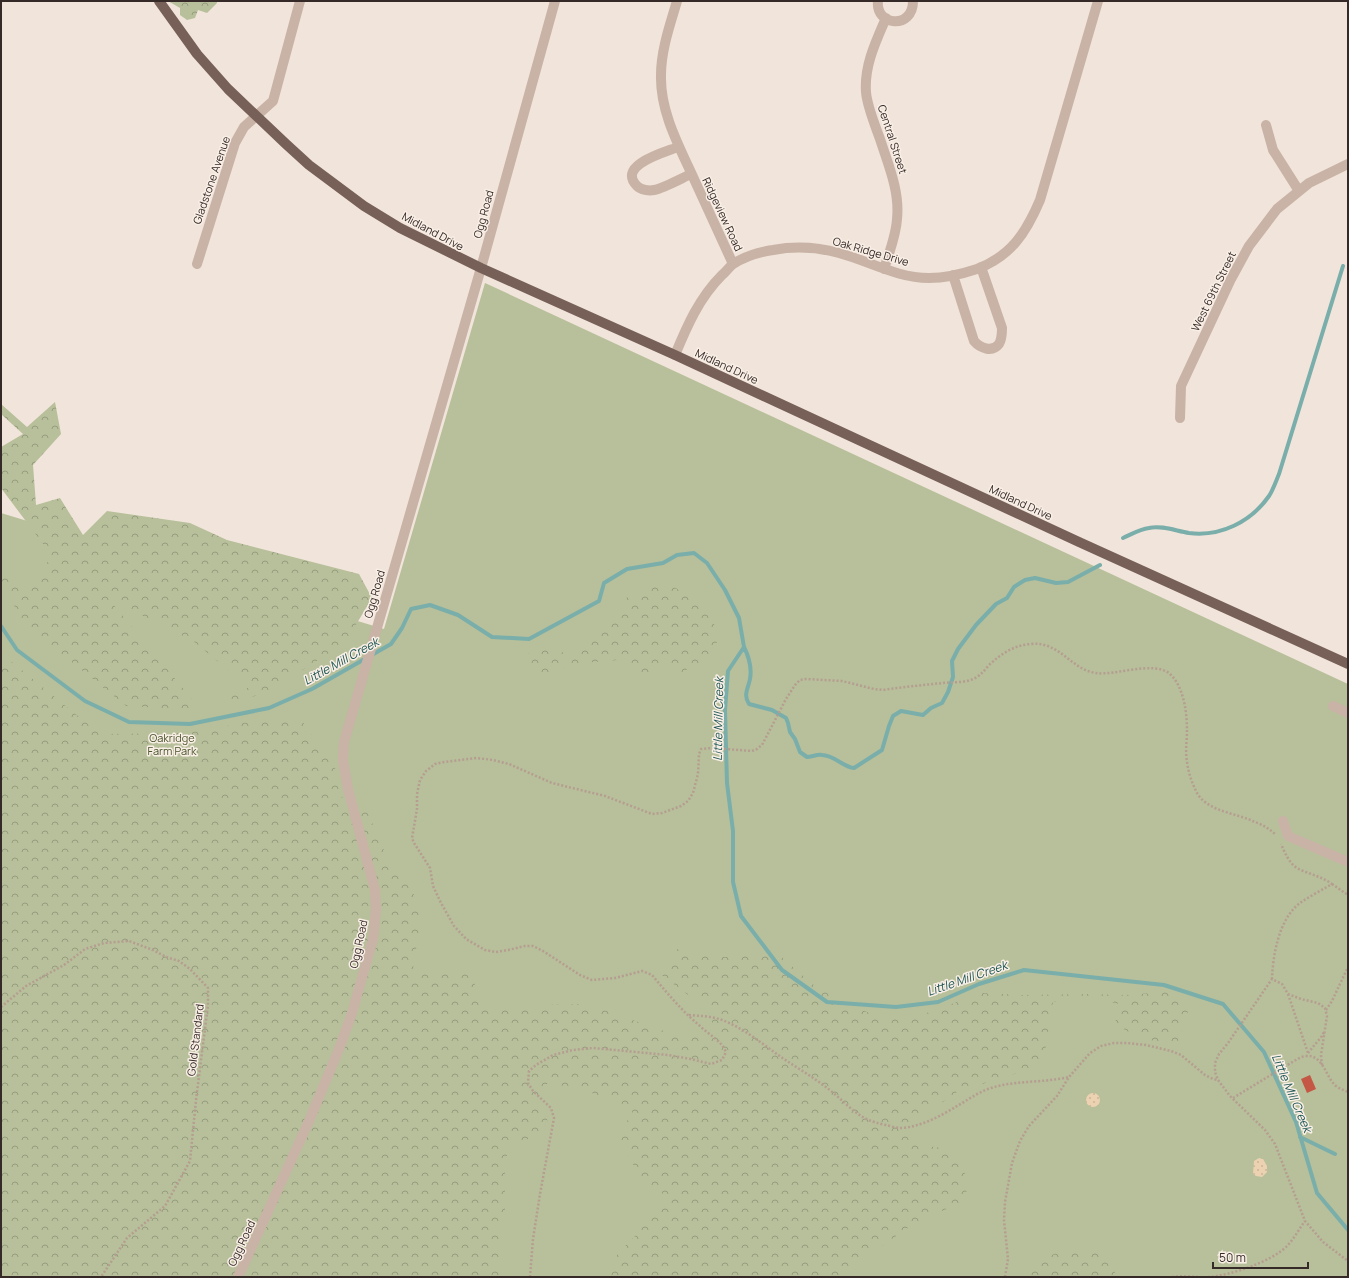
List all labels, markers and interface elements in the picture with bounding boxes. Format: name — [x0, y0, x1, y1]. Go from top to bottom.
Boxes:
street label: Central Street — [875, 102, 911, 176]
street label: Gladstone Avenue — [189, 133, 233, 226]
street label: Ridgeview Road — [699, 175, 747, 253]
street label: Ogg Road — [469, 188, 497, 240]
street label: Midland Drive — [399, 208, 467, 254]
street label: Oak Ridge Drive — [831, 233, 911, 269]
street label: West 69th Street — [1187, 248, 1239, 334]
street label: Midland Drive — [693, 345, 761, 387]
street label: Midland Drive — [987, 481, 1055, 523]
street label: Ogg Road — [360, 568, 388, 620]
water label: Little Mill Creek — [300, 632, 384, 689]
water label: Little Mill Creek — [709, 675, 727, 761]
park label: Oakridge Farm Park — [148, 730, 197, 758]
street label: Ogg Road — [346, 918, 370, 970]
water label: Little Mill Creek — [925, 956, 1011, 1000]
street label: Gold Standard — [183, 1003, 207, 1077]
water label: Little Mill Creek — [1268, 1051, 1317, 1137]
street label: Ogg Road — [224, 1218, 258, 1268]
scale bar — [1213, 1244, 1308, 1270]
text: 50 m — [1219, 1249, 1246, 1266]

